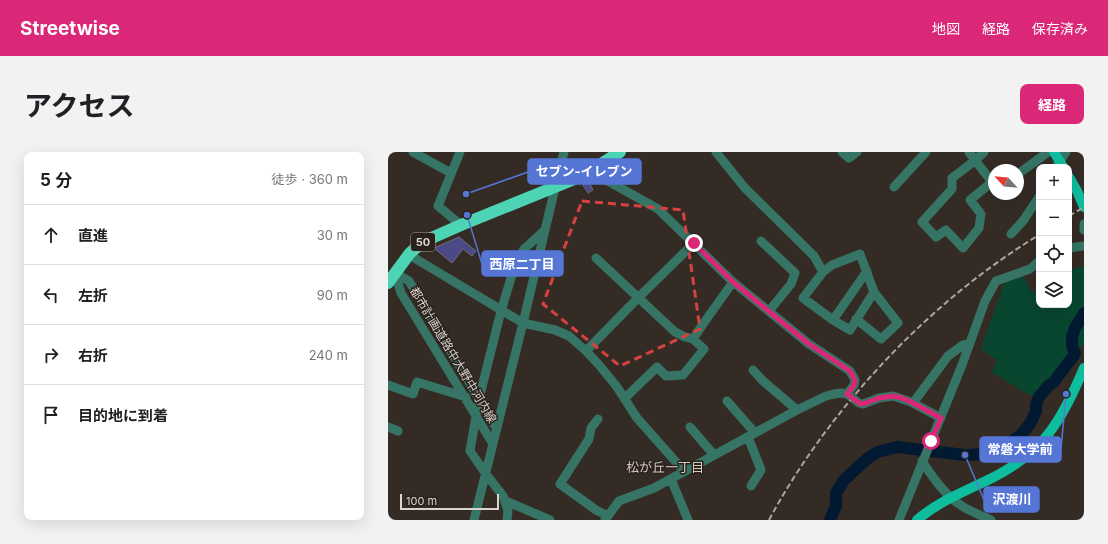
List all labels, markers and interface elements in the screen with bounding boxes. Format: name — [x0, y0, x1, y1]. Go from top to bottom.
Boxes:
text: Streetwise — [20, 17, 120, 40]
text: 地図 — [932, 20, 960, 37]
text: 経路 — [982, 20, 1010, 37]
text: 保存済み — [1032, 20, 1088, 37]
button: 経路 — [1020, 84, 1084, 124]
text: アクセス — [24, 89, 135, 123]
callout: セブン-イレブン — [528, 159, 641, 184]
text: セブン-イレブン — [535, 163, 633, 179]
north arrow — [988, 164, 1024, 200]
map controls — [1036, 164, 1072, 308]
button: + — [1036, 164, 1072, 200]
text: 5 分 — [40, 170, 72, 190]
text: 徒歩 · 360 m — [272, 171, 348, 187]
button: − — [1036, 200, 1072, 236]
icon: ahead — [40, 224, 62, 246]
text: 直進 — [78, 226, 108, 245]
text: 30 m — [317, 227, 348, 243]
road number: 50 — [411, 233, 435, 251]
route end — [685, 234, 703, 252]
button: locate — [1036, 236, 1072, 272]
callout: 西原二丁目 — [482, 251, 563, 276]
text: 西原二丁目 — [489, 256, 555, 272]
button: layers — [1036, 272, 1072, 308]
icon: left — [40, 284, 62, 306]
street label: 都市計画道路中大野中河内線 — [407, 284, 500, 425]
text: 左折 — [78, 286, 108, 305]
text: 90 m — [317, 287, 348, 303]
icon: right — [40, 344, 62, 366]
text: 右折 — [78, 346, 108, 365]
text: 240 m — [309, 347, 348, 363]
icon: arrive — [40, 404, 62, 426]
text: 目的地に到着 — [78, 406, 168, 425]
route start — [922, 432, 940, 450]
callout: 常磐大学前 — [980, 437, 1061, 462]
text: 常磐大学前 — [987, 441, 1053, 457]
district label: 松が丘一丁目 — [626, 459, 704, 475]
callout: 沢渡川 — [984, 487, 1039, 512]
text: 沢渡川 — [992, 491, 1032, 507]
scale bar — [400, 492, 499, 511]
text: 100 m — [406, 494, 437, 508]

